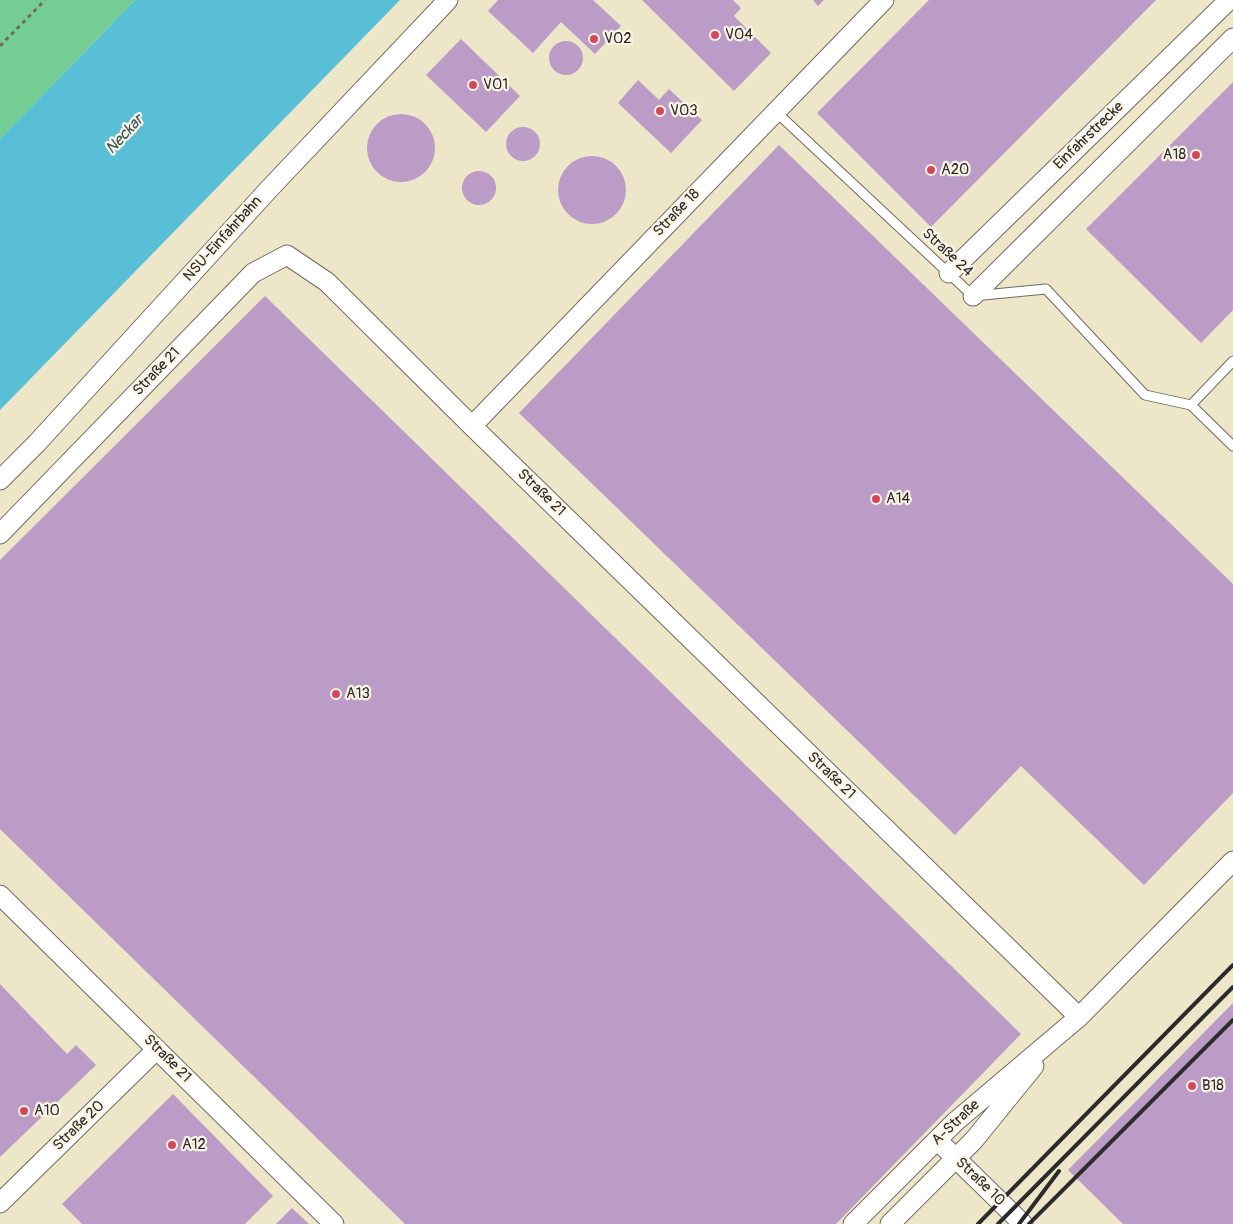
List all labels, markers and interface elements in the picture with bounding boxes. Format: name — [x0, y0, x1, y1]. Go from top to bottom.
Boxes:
place label: V04 — [725, 26, 753, 44]
marker: V04 — [709, 29, 721, 41]
place label: V02 — [604, 30, 632, 48]
marker: V02 — [588, 33, 600, 45]
place label: V01 — [483, 76, 508, 94]
marker: V01 — [467, 79, 479, 91]
street label: Einfahrstrecke — [1050, 98, 1128, 174]
place label: V03 — [670, 102, 698, 120]
marker: V03 — [654, 105, 666, 117]
water label: Neckar — [102, 111, 148, 159]
place label: A18 — [1163, 146, 1186, 164]
marker: A18 — [1190, 149, 1202, 161]
place label: A20 — [941, 161, 969, 179]
marker: A20 — [925, 164, 937, 176]
street label: Straße 18 — [650, 185, 704, 241]
street label: NSU-Einfahrbahn — [180, 193, 266, 285]
street label: Straße 24 — [918, 225, 976, 281]
street label: Straße 21 — [130, 344, 184, 400]
street label: Straße 21 — [513, 466, 569, 520]
place label: A14 — [886, 490, 910, 508]
marker: A14 — [870, 493, 882, 505]
place label: A13 — [346, 685, 370, 703]
marker: A13 — [330, 688, 342, 700]
street label: Straße 21 — [803, 749, 859, 803]
street label: Straße 21 — [139, 1031, 195, 1087]
place label: B18 — [1202, 1077, 1224, 1095]
marker: B18 — [1186, 1080, 1198, 1092]
street label: A-Straße — [928, 1096, 984, 1150]
street label: Straße 20 — [50, 1097, 108, 1155]
place label: A10 — [34, 1102, 60, 1120]
marker: A10 — [18, 1105, 30, 1117]
place label: A12 — [182, 1136, 206, 1154]
marker: A12 — [166, 1139, 178, 1151]
street label: Straße 10 — [951, 1154, 1009, 1210]

